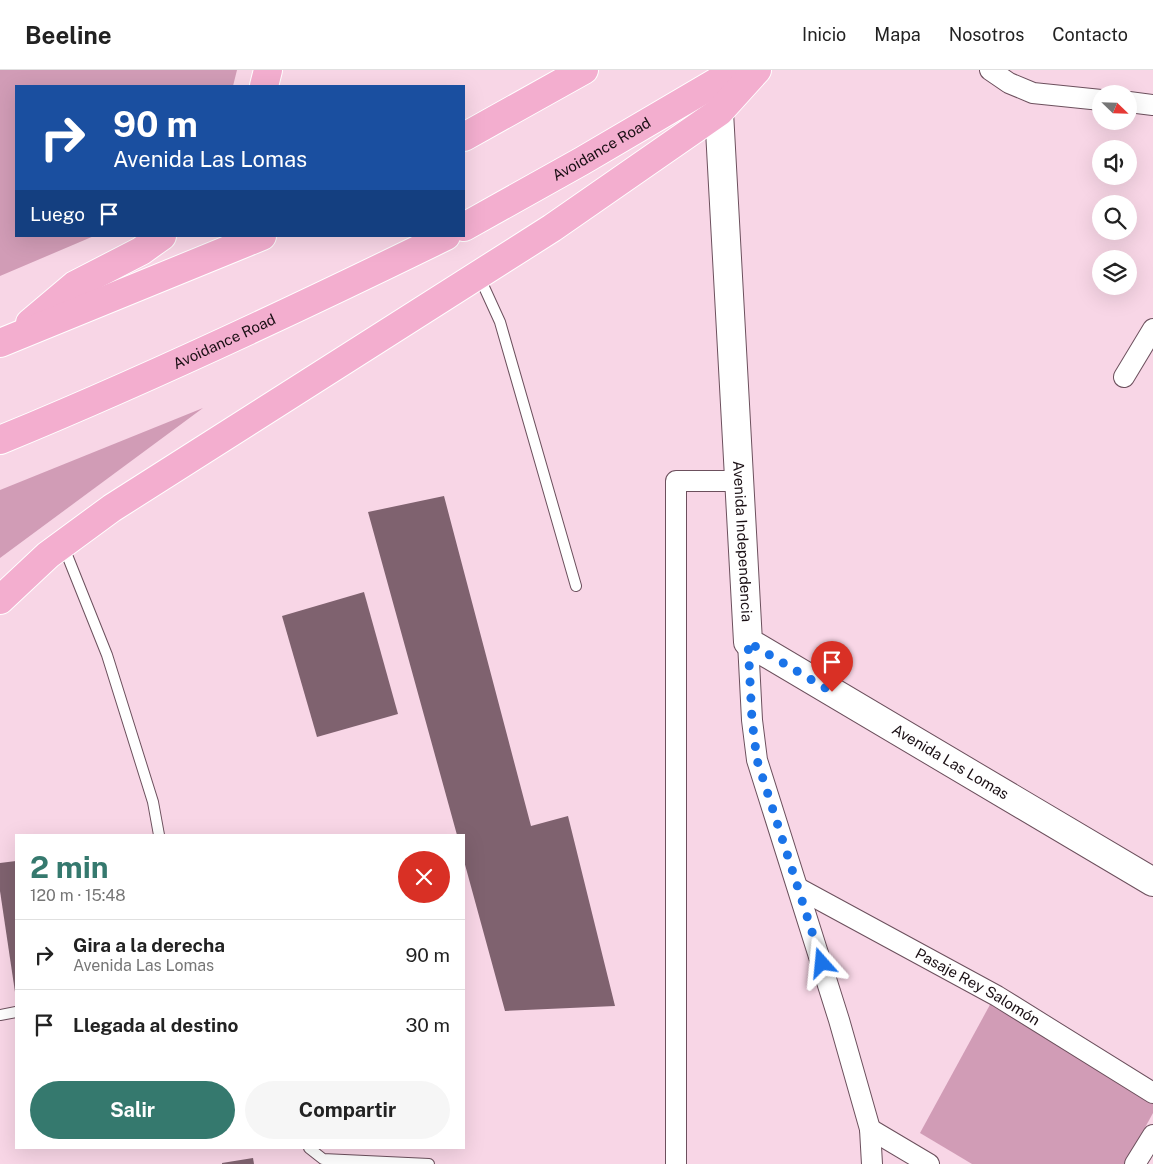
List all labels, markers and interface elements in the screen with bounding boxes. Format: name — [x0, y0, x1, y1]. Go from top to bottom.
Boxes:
text: Beeline — [25, 21, 112, 49]
text: Inicio — [802, 24, 846, 45]
text: Mapa — [874, 24, 921, 45]
text: Nosotros — [949, 24, 1024, 45]
text: Contacto — [1052, 24, 1128, 45]
north arrow — [1092, 85, 1138, 130]
map controls — [1092, 85, 1137, 295]
text: 90 m — [113, 104, 198, 145]
icon: right — [30, 105, 95, 170]
street label: Avoidance Road — [549, 114, 654, 184]
button: sound — [1092, 140, 1137, 185]
text: Avenida Las Lomas — [113, 146, 307, 172]
button: search — [1092, 195, 1137, 240]
icon: arrive — [95, 200, 123, 228]
text: Luego — [30, 203, 85, 225]
button: layers — [1092, 250, 1137, 295]
street label: Avoidance Road — [170, 310, 278, 372]
street label: Avenida Independencia — [730, 460, 756, 622]
pin — [811, 641, 853, 692]
icon: arrive — [818, 648, 846, 676]
street label: Avenida Las Lomas — [889, 720, 1012, 803]
text: 2 min — [30, 849, 109, 885]
button: close — [398, 851, 450, 903]
text: 120 m · 15:48 — [30, 886, 126, 905]
text: Gira a la derecha — [73, 934, 225, 956]
position arrow — [795, 936, 847, 988]
icon: right — [30, 941, 58, 969]
text: 90 m — [406, 944, 450, 966]
street label: Pasaje Rey Salomón — [913, 944, 1043, 1029]
text: Avenida Las Lomas — [73, 956, 214, 975]
icon: arrive — [30, 1011, 58, 1039]
text: Llegada al destino — [73, 1014, 238, 1036]
text: 30 m — [405, 1014, 450, 1036]
button: Salir — [30, 1081, 235, 1139]
button: Compartir — [245, 1081, 450, 1139]

